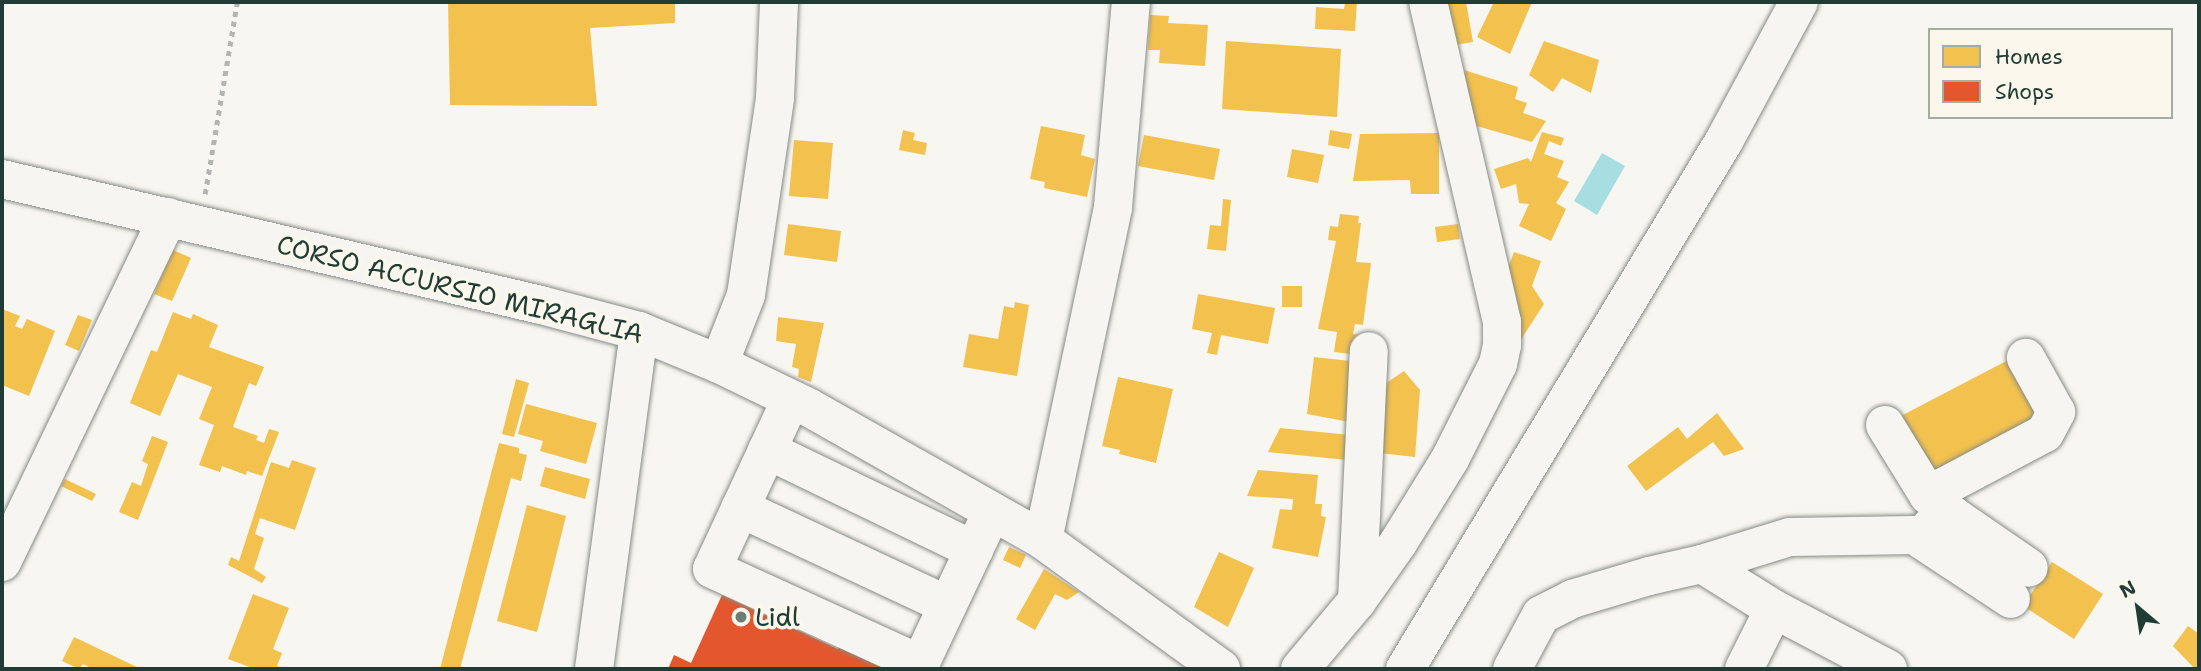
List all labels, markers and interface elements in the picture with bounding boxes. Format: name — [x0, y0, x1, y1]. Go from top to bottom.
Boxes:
legend — [1928, 28, 2173, 119]
text: Homes — [1995, 43, 2063, 71]
text: Shops — [1995, 78, 2054, 106]
street label: CORSO ACCURSIO MIRAGLIA — [274, 228, 646, 350]
north arrow — [2103, 573, 2173, 643]
text: N — [2115, 575, 2140, 604]
place label: Lidl — [755, 601, 800, 633]
marker: Lidl — [733, 609, 749, 625]

